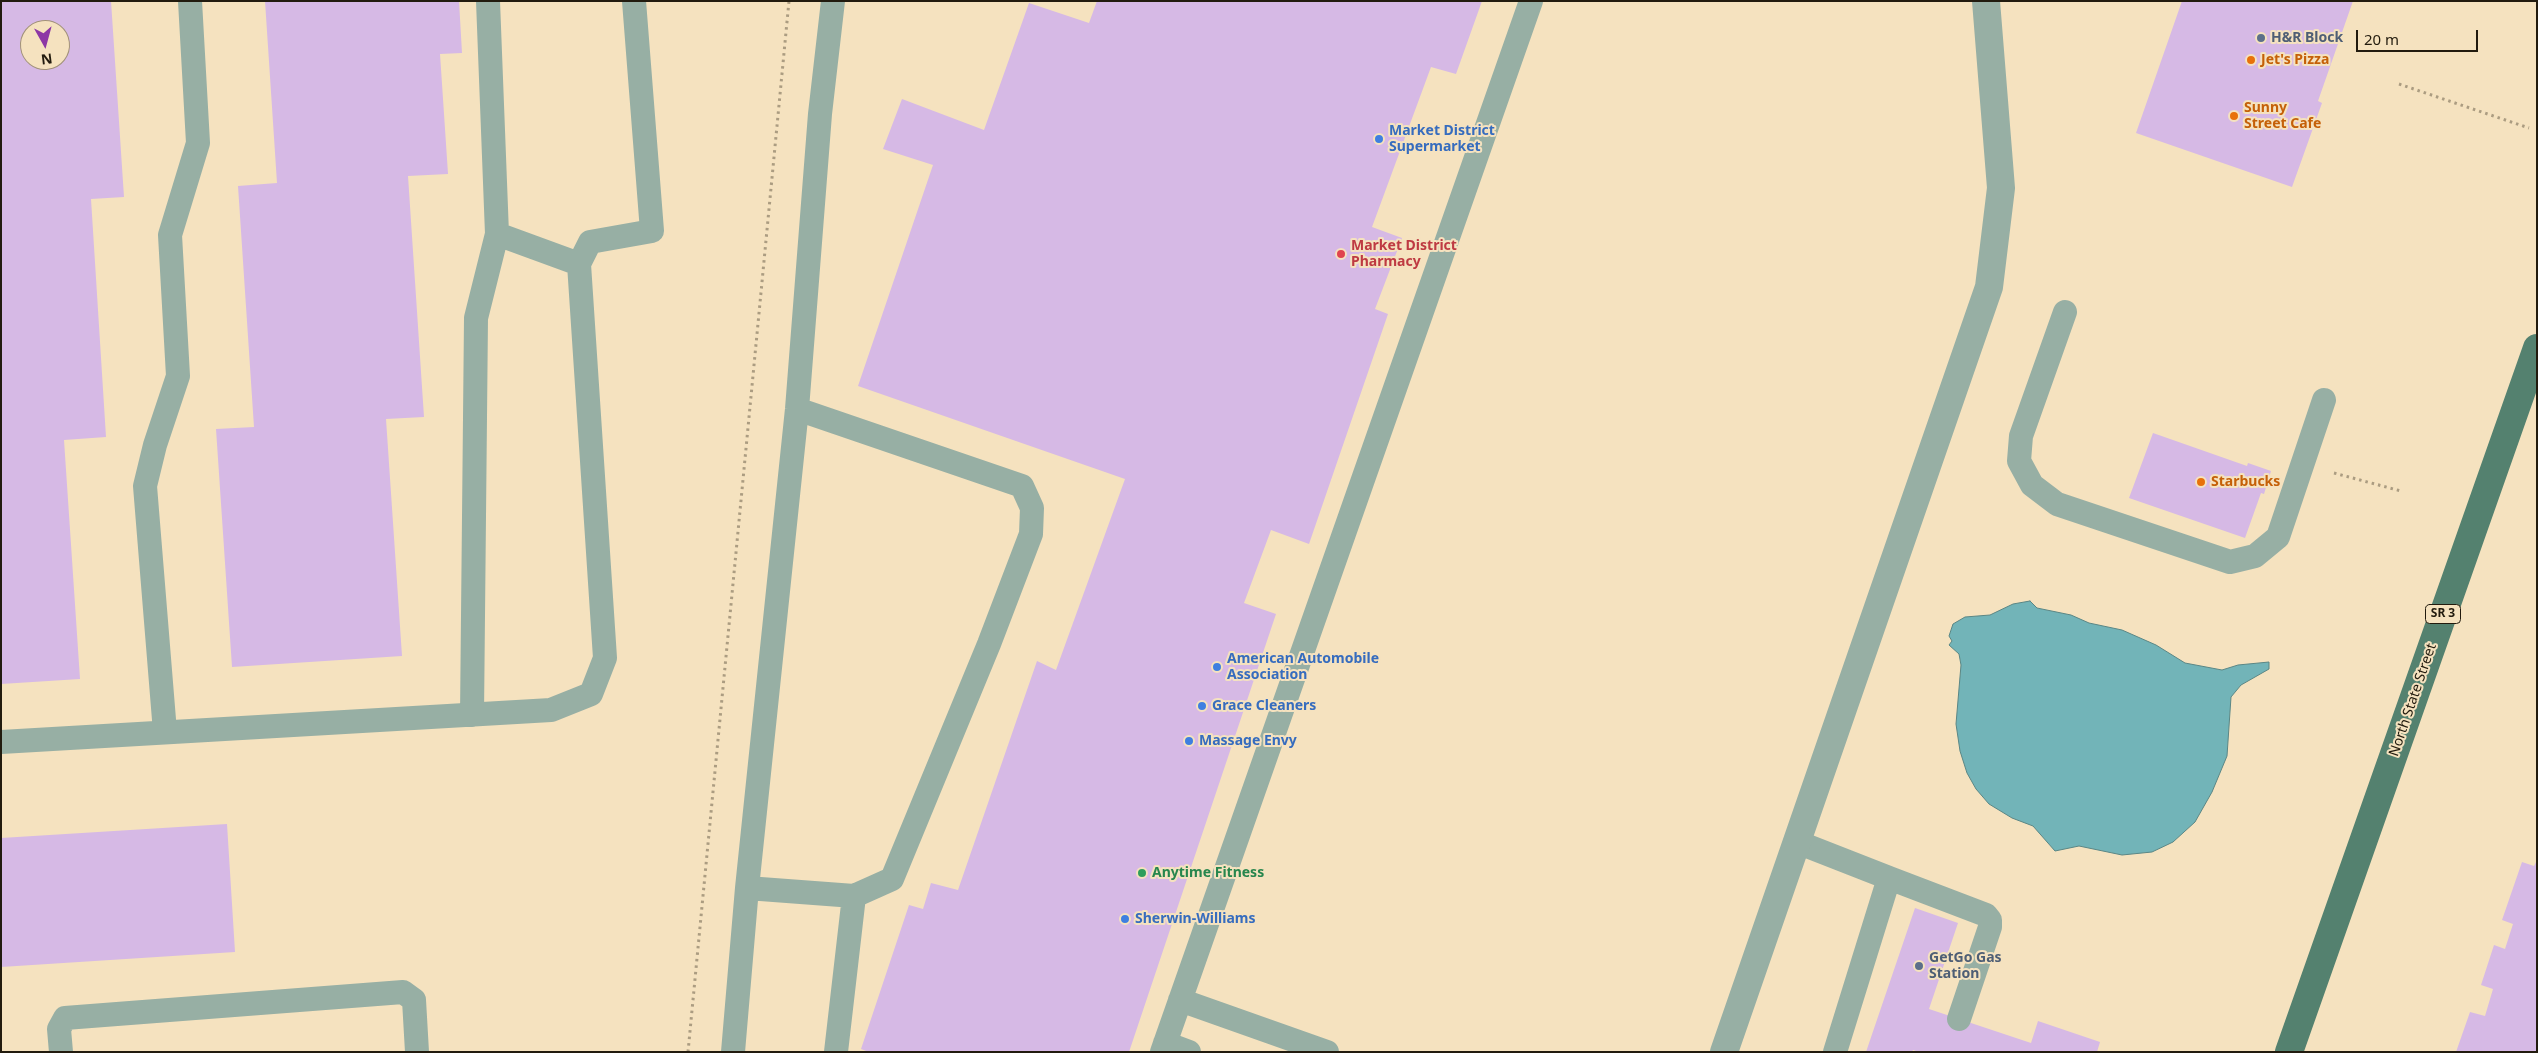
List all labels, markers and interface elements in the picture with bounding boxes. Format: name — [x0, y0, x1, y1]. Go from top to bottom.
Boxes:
north arrow — [20, 20, 70, 70]
scale bar — [2358, 20, 2480, 52]
text: 20 m — [2364, 29, 2399, 49]
place label: H&R Block — [2271, 30, 2343, 46]
marker: H&R Block — [2255, 32, 2267, 44]
text: N — [40, 49, 54, 70]
place label: Jet's Pizza — [2261, 52, 2329, 68]
marker: Jet's Pizza — [2245, 54, 2257, 66]
place label: Sunny Street Cafe — [2244, 100, 2321, 132]
marker: Sunny Street Cafe — [2228, 110, 2240, 122]
place label: Market District Supermarket — [1389, 123, 1495, 156]
marker: Market District Supermarket — [1373, 133, 1385, 145]
place label: Market District Pharmacy — [1351, 238, 1457, 270]
marker: Market District Pharmacy — [1335, 248, 1347, 260]
place label: Starbucks — [2211, 474, 2280, 490]
marker: Starbucks — [2195, 476, 2207, 488]
road number: SR 3 — [2426, 604, 2460, 624]
street label: North State Street — [2386, 641, 2440, 759]
place label: American Automobile Association — [1227, 651, 1379, 684]
marker: American Automobile Association — [1211, 661, 1223, 673]
place label: Grace Cleaners — [1212, 698, 1316, 714]
marker: Grace Cleaners — [1196, 700, 1208, 712]
place label: Massage Envy — [1199, 733, 1297, 749]
marker: Massage Envy — [1183, 735, 1195, 747]
place label: Anytime Fitness — [1152, 865, 1264, 881]
marker: Anytime Fitness — [1136, 867, 1148, 879]
place label: Sherwin-Williams — [1135, 911, 1255, 927]
marker: Sherwin-Williams — [1119, 913, 1131, 925]
place label: GetGo Gas Station — [1929, 950, 2002, 982]
marker: GetGo Gas Station — [1913, 960, 1925, 972]

